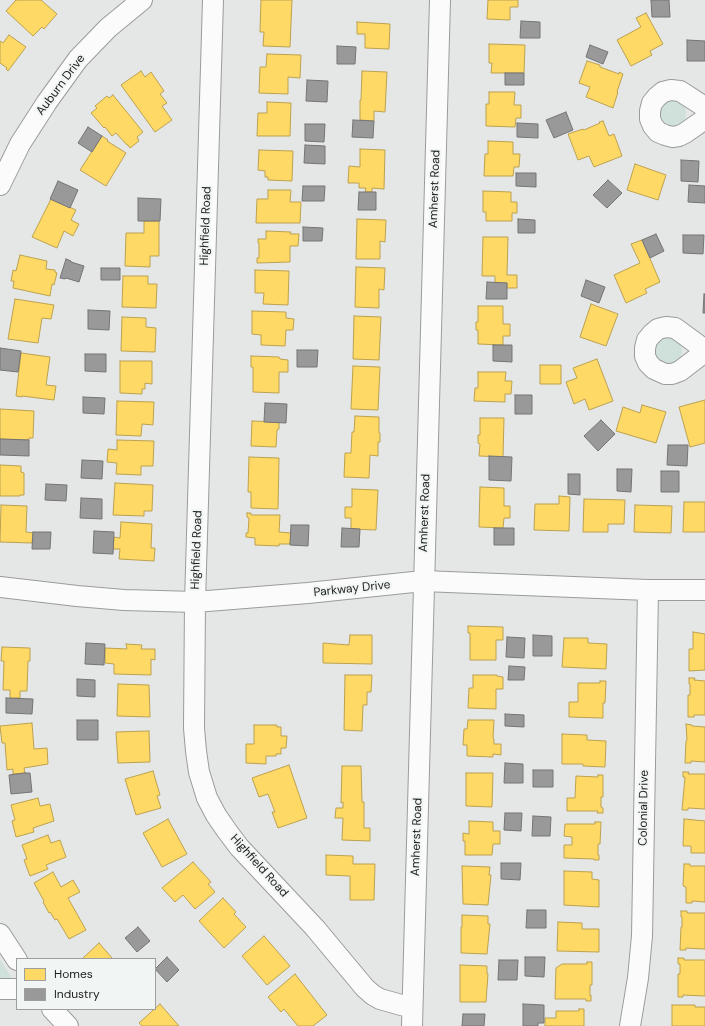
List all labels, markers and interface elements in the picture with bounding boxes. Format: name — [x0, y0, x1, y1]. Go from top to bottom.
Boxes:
street label: Auburn Drive — [34, 52, 88, 118]
street label: Amherst Road — [426, 150, 444, 228]
street label: Highfield Road — [197, 186, 215, 266]
street label: Amherst Road — [416, 474, 434, 552]
street label: Highfield Road — [188, 510, 206, 590]
street label: Parkway Drive — [313, 578, 391, 600]
street label: Colonial Drive — [636, 770, 652, 846]
street label: Amherst Road — [408, 798, 426, 876]
street label: Highfield Road — [227, 832, 291, 900]
legend — [16, 958, 156, 1010]
text: Homes — [54, 966, 93, 982]
text: Industry — [54, 986, 100, 1002]

